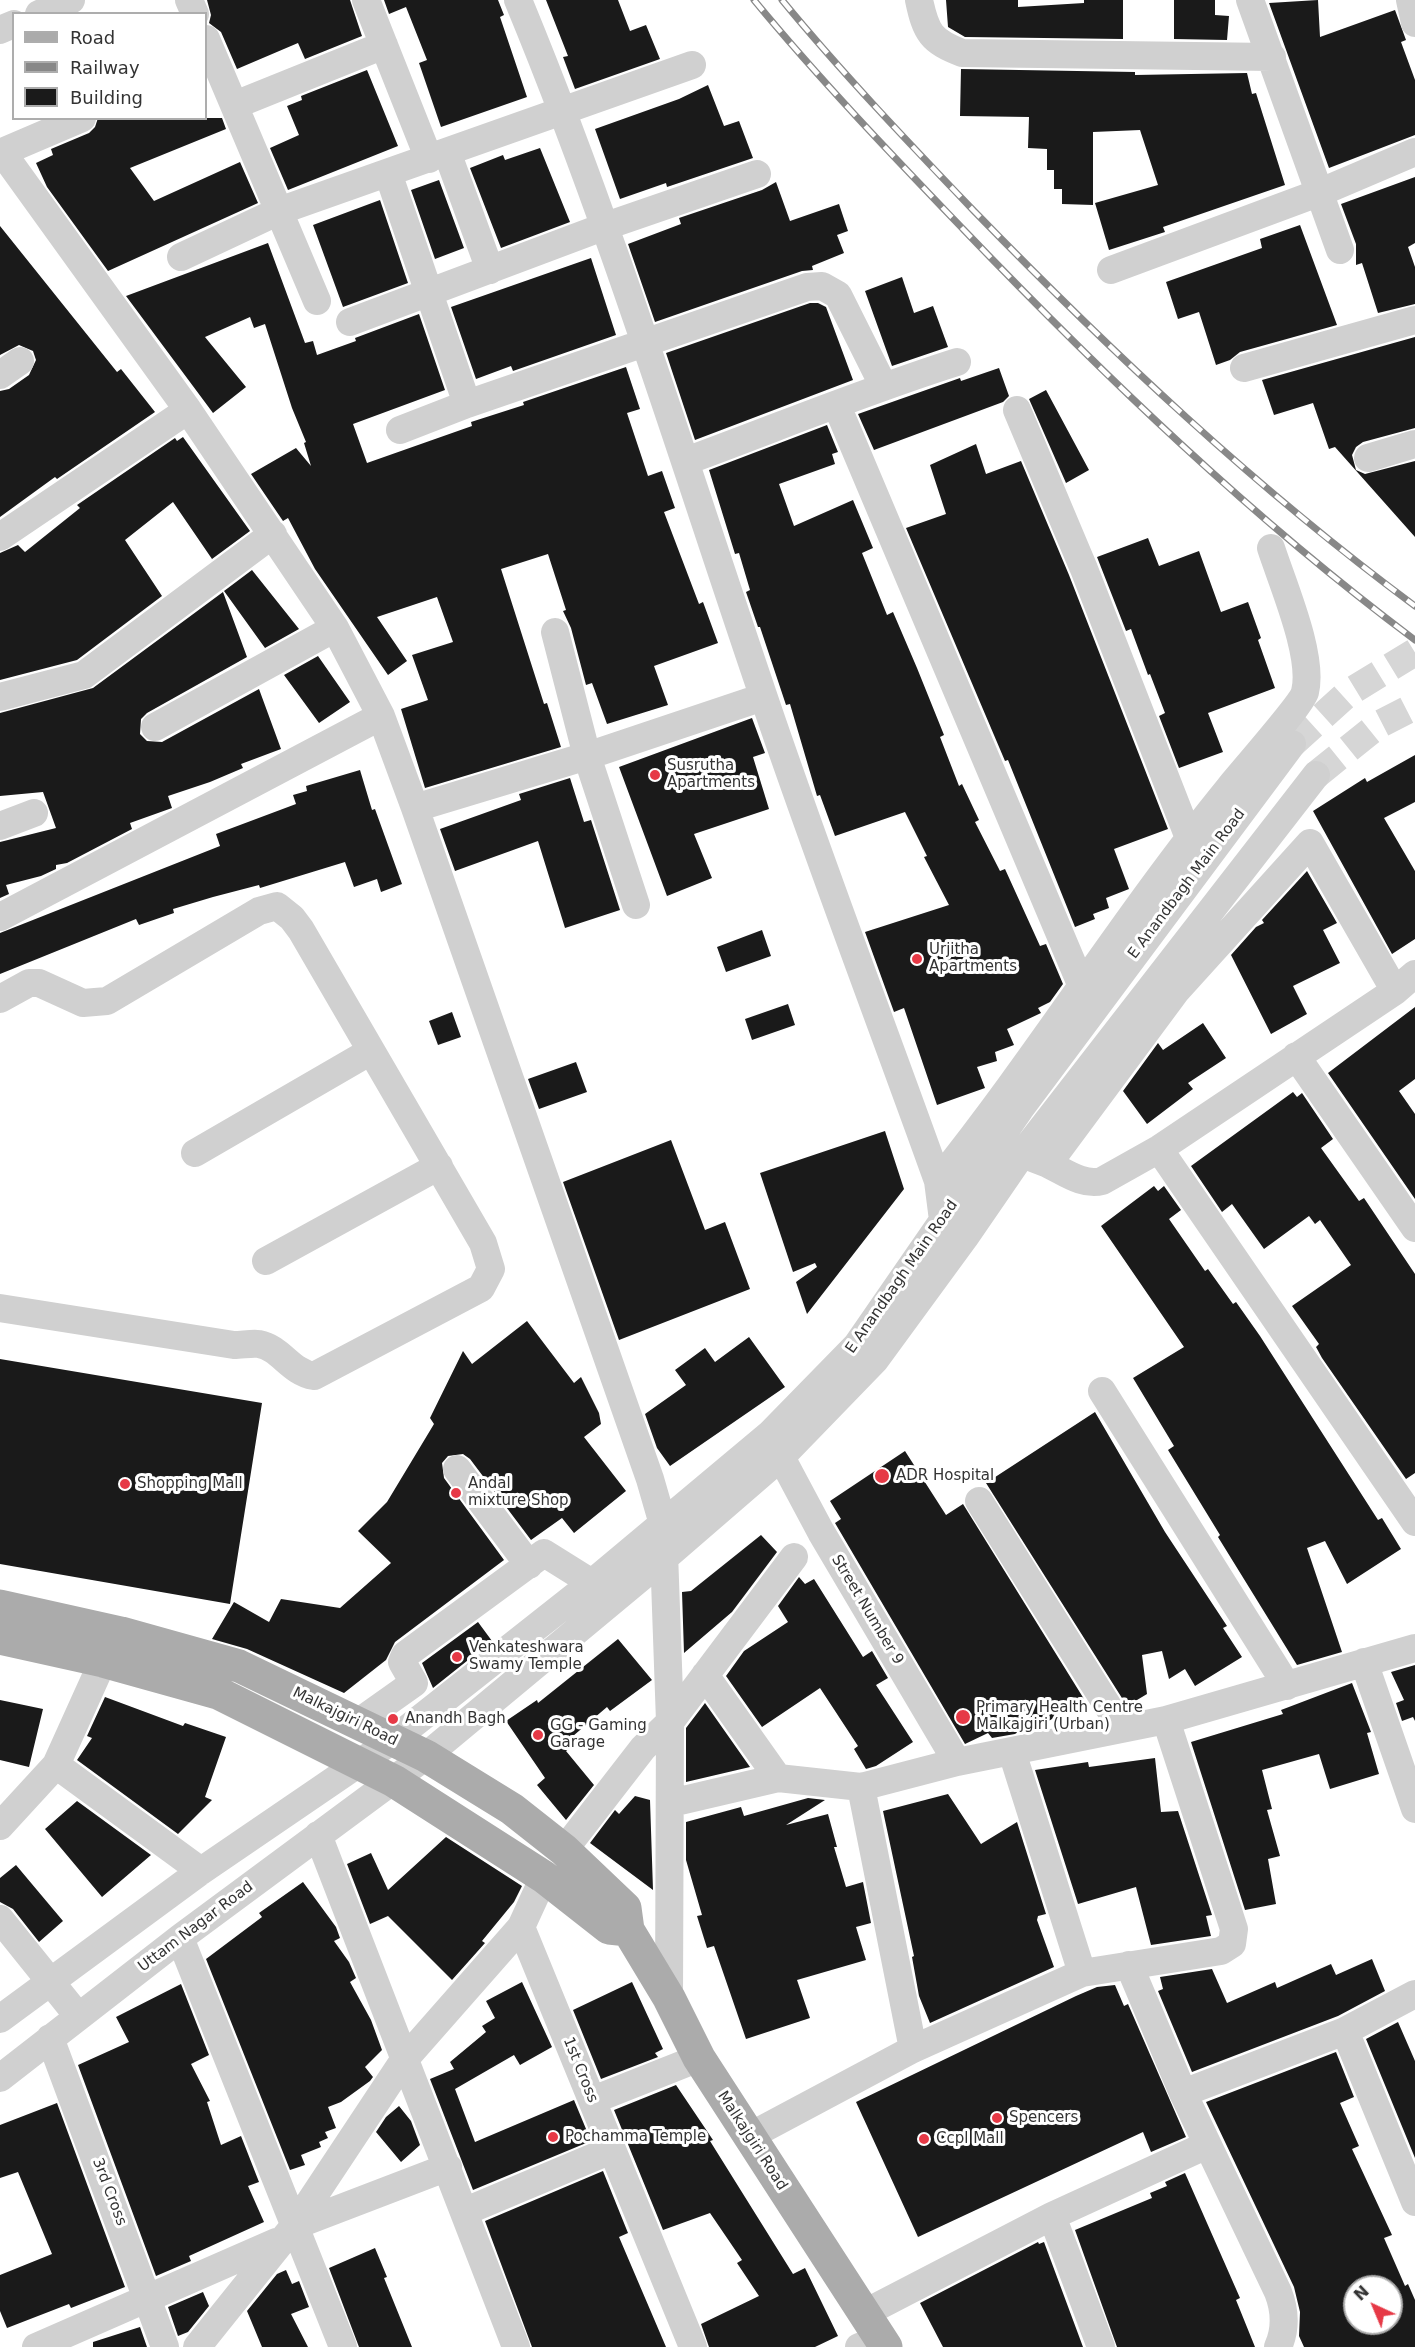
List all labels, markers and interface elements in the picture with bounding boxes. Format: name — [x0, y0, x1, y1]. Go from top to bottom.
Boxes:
legend — [12, 12, 207, 120]
text: Road — [70, 27, 115, 48]
text: Railway — [70, 57, 140, 78]
text: Building — [70, 87, 143, 108]
place label: Susrutha Apartments — [667, 757, 755, 792]
marker: Susrutha Apartments — [648, 768, 662, 782]
street label: E Anandbagh Main Road — [1125, 806, 1249, 962]
place label: Urjitha Apartments — [929, 941, 1017, 976]
marker: Urjitha Apartments — [910, 952, 924, 966]
street label: E Anandbagh Main Road — [842, 1197, 962, 1357]
marker: ADR Hospital — [873, 1467, 891, 1485]
place label: ADR Hospital — [896, 1467, 994, 1485]
place label: Shopping Mall — [137, 1475, 243, 1493]
place label: Andal mixture Shop — [468, 1475, 569, 1510]
marker: Shopping Mall — [118, 1477, 132, 1491]
marker: Andal mixture Shop — [449, 1486, 463, 1500]
street label: Street Number 9 — [827, 1552, 907, 1668]
place label: Venkateshwara Swamy Temple — [469, 1639, 584, 1674]
marker: Venkateshwara Swamy Temple — [450, 1650, 464, 1664]
street label: Malkajgiri Road — [290, 1684, 400, 1750]
place label: Primary Health Centre Malkajgiri (Urban) — [976, 1699, 1143, 1734]
marker: Primary Health Centre Malkajgiri (Urban) — [954, 1708, 972, 1726]
place label: Anandh Bagh — [405, 1710, 506, 1728]
marker: Anandh Bagh — [386, 1712, 400, 1726]
place label: GG - Gaming Garage — [550, 1717, 647, 1752]
marker: GG - Gaming Garage — [531, 1728, 545, 1742]
street label: Uttam Nagar Road — [135, 1878, 257, 1976]
street label: 1st Cross — [559, 2035, 601, 2105]
street label: Malkajgiri Road — [713, 2088, 791, 2194]
place label: Spencers — [1009, 2109, 1078, 2127]
marker: Spencers — [990, 2111, 1004, 2125]
place label: Pochamma Temple — [565, 2128, 706, 2146]
marker: Pochamma Temple — [546, 2130, 560, 2144]
place label: Ccpl Mall — [936, 2130, 1004, 2148]
marker: Ccpl Mall — [917, 2132, 931, 2146]
street label: 3rd Cross — [88, 2156, 130, 2228]
north arrow — [1343, 2275, 1403, 2335]
text: N — [1350, 2282, 1373, 2305]

